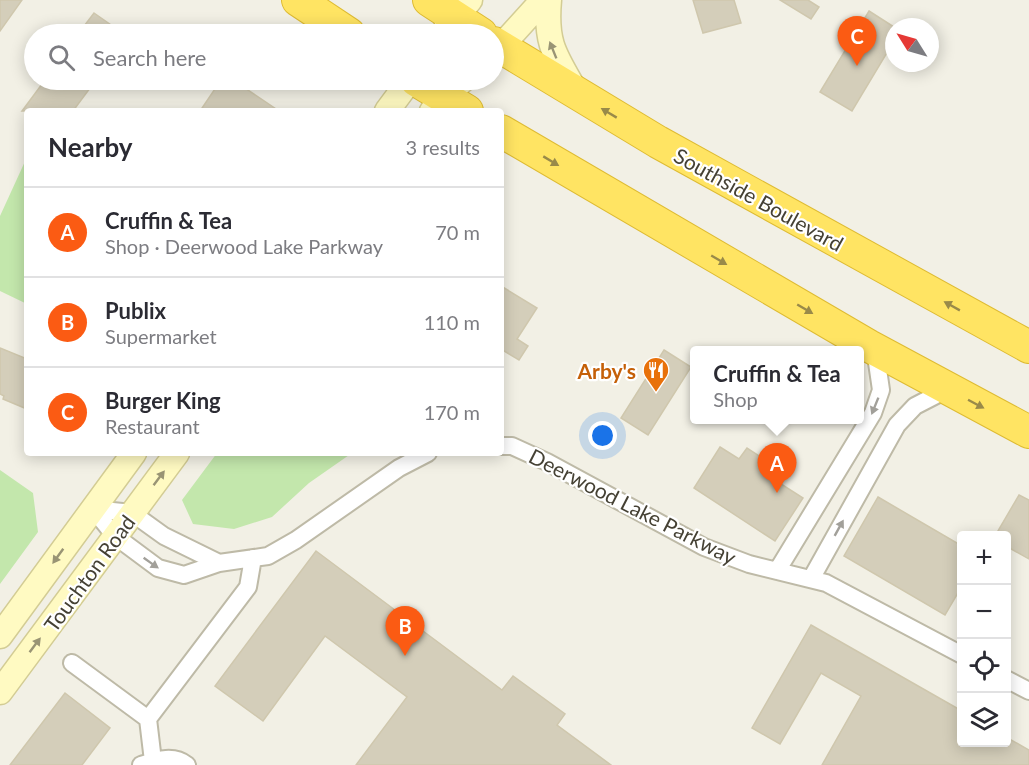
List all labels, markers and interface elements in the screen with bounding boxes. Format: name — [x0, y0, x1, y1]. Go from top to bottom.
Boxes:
pin: C — [838, 16, 876, 66]
north arrow — [885, 18, 939, 72]
search box — [24, 24, 504, 90]
one-way arrow — [548, 40, 558, 58]
icon: search — [45, 41, 78, 74]
text: Search here — [93, 44, 206, 71]
one-way arrow — [601, 107, 617, 118]
text: Nearby — [48, 131, 133, 163]
text: 3 results — [405, 135, 480, 159]
street label: Southside Boulevard — [670, 142, 848, 256]
one-way arrow — [543, 156, 560, 166]
text: Cruffin & Tea — [105, 207, 232, 234]
text: A — [61, 220, 74, 244]
text: 70 m — [435, 220, 480, 244]
text: Shop · Deerwood Lake Parkway — [105, 234, 383, 258]
one-way arrow — [711, 255, 728, 265]
text: Publix — [105, 297, 166, 324]
one-way arrow — [943, 301, 960, 311]
one-way arrow — [797, 304, 813, 315]
text: B — [61, 310, 74, 334]
text: 110 m — [424, 310, 480, 334]
text: Supermarket — [105, 324, 217, 348]
popup — [690, 346, 864, 424]
restaurant icon: Arby's — [641, 355, 671, 393]
place label: Arby's — [577, 358, 636, 383]
text: Cruffin & Tea — [713, 360, 841, 387]
text: Burger King — [105, 387, 221, 414]
text: Shop — [713, 387, 758, 411]
one-way arrow — [870, 397, 879, 415]
one-way arrow — [967, 398, 985, 408]
text: C — [61, 400, 74, 424]
text: 170 m — [424, 400, 480, 424]
text: Restaurant — [105, 414, 200, 438]
your location — [588, 421, 617, 450]
street label: Deerwood Lake Parkway — [525, 443, 741, 569]
pin: A — [758, 444, 796, 493]
one-way arrow — [152, 470, 164, 485]
street label: Touchton Road — [38, 510, 140, 636]
one-way arrow — [834, 519, 844, 536]
map controls — [957, 531, 1011, 747]
button: + — [957, 531, 1011, 585]
one-way arrow — [52, 548, 64, 564]
one-way arrow — [142, 557, 158, 569]
button: − — [957, 585, 1011, 639]
pin: B — [386, 606, 424, 656]
one-way arrow — [29, 638, 41, 654]
button: locate — [957, 639, 1011, 693]
button: layers — [957, 693, 1011, 747]

